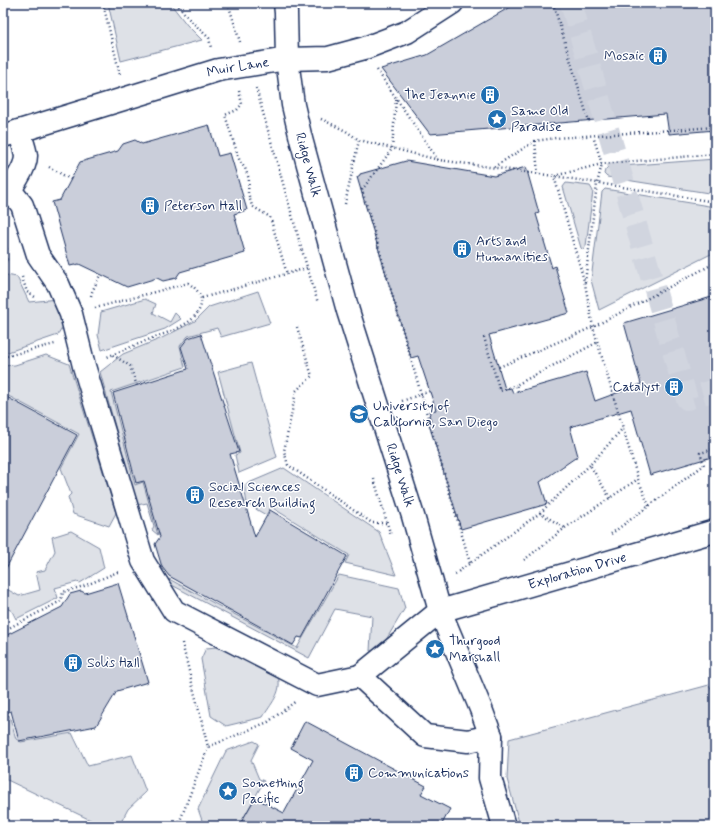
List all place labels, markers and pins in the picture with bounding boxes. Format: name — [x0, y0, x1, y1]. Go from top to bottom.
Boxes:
building icon: Mosaic — [647, 45, 669, 67]
place label: Mosaic — [604, 47, 644, 65]
building icon: The Jeannie — [479, 84, 501, 106]
place label: The Jeannie — [404, 86, 476, 104]
place label: Same Old Paradise — [511, 102, 568, 136]
place icon: Same Old Paradise — [486, 108, 508, 130]
building icon: Peterson Hall — [139, 195, 161, 217]
place label: Peterson Hall — [164, 197, 242, 215]
place label: Arts and Humanities — [476, 232, 548, 266]
building icon: Arts and Humanities — [451, 238, 473, 260]
building icon: Catalyst — [663, 376, 685, 398]
place label: Catalyst — [613, 378, 660, 396]
place label: University of California, San Diego — [373, 397, 498, 433]
school or university icon: University of California, San Diego — [348, 403, 370, 425]
place label: Social Sciences Research Building — [209, 478, 315, 514]
building icon: Social Sciences Research Building — [184, 484, 206, 506]
place label: Thurgood Marshall — [449, 632, 500, 666]
place icon: Thurgood Marshall — [424, 638, 446, 660]
building icon: Solis Hall — [62, 652, 84, 674]
place label: Solis Hall — [87, 654, 140, 672]
building icon: Communications — [343, 762, 365, 784]
place label: Communications — [368, 764, 469, 782]
place label: Something Pacific — [242, 774, 304, 808]
place icon: Something Pacific — [217, 780, 239, 802]

